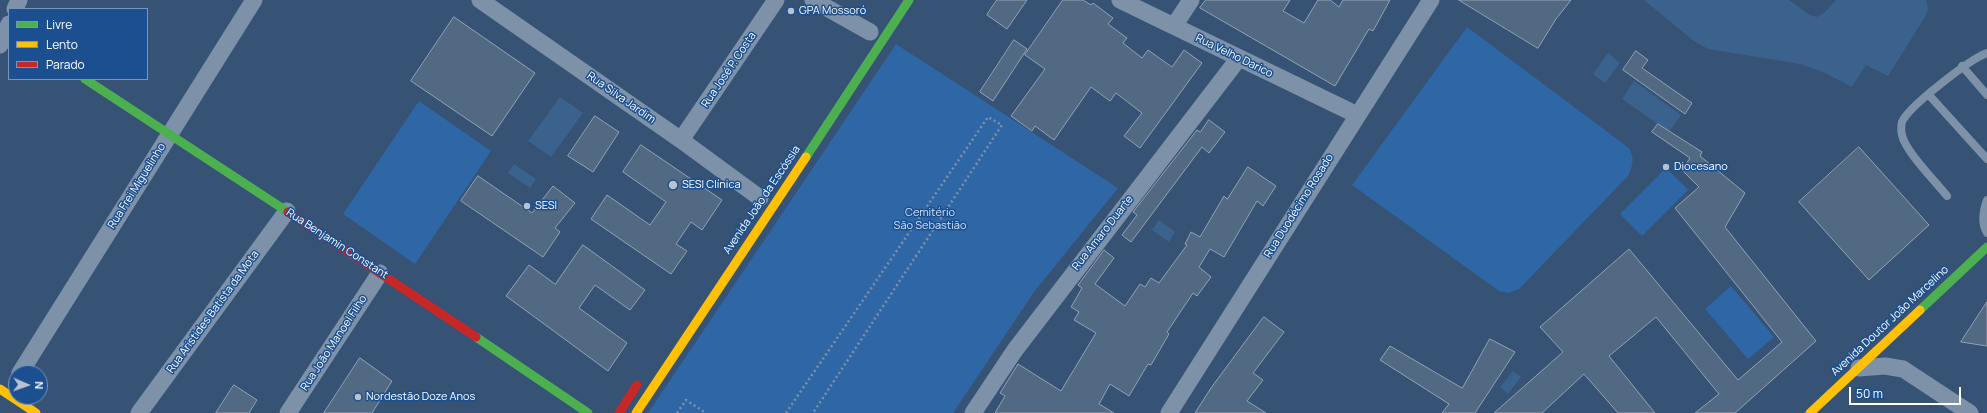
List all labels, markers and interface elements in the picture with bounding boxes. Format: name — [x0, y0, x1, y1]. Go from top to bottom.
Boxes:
place label: GPA Mossoró — [799, 4, 866, 18]
marker: GPA Mossoró — [786, 6, 796, 16]
legend — [8, 8, 148, 80]
text: Livre — [46, 16, 72, 33]
street label: Rua José P. Costa — [699, 30, 759, 110]
street label: Rua Velho Darico — [1193, 32, 1275, 80]
text: Lento — [46, 36, 78, 53]
text: Parado — [46, 56, 85, 73]
street label: Rua Silva Jardim — [584, 69, 658, 127]
street label: Rua Frei Miguelinho — [105, 141, 169, 231]
street label: Avenida João da Escóssia — [721, 143, 803, 257]
street label: Rua Duodécimo Rosado — [1262, 152, 1336, 260]
place label: Diocesano — [1674, 160, 1728, 174]
marker: Diocesano — [1661, 162, 1671, 172]
place label: SESI Clínica — [682, 178, 741, 192]
marker: SESI Clínica — [667, 179, 679, 191]
street label: Rua Amaro Duarte — [1070, 193, 1136, 273]
place label: SESI — [535, 199, 557, 213]
marker: SESI — [522, 201, 532, 211]
street label: Rua Benjamin Constant — [284, 206, 390, 282]
park label: Cemitério São Sebastião — [894, 206, 966, 232]
street label: Rua Aristides Batista da Mota — [164, 248, 262, 376]
street label: Avenida Doutor João Marcelino — [1829, 263, 1951, 379]
street label: Rua João Manoel Filho — [298, 293, 370, 393]
north arrow — [8, 365, 48, 405]
scale bar — [1851, 379, 1963, 405]
text: N — [32, 381, 47, 390]
text: 50 m — [1856, 385, 1883, 402]
place label: Nordestão Doze Anos — [366, 390, 475, 404]
marker: Nordestão Doze Anos — [353, 392, 363, 402]

